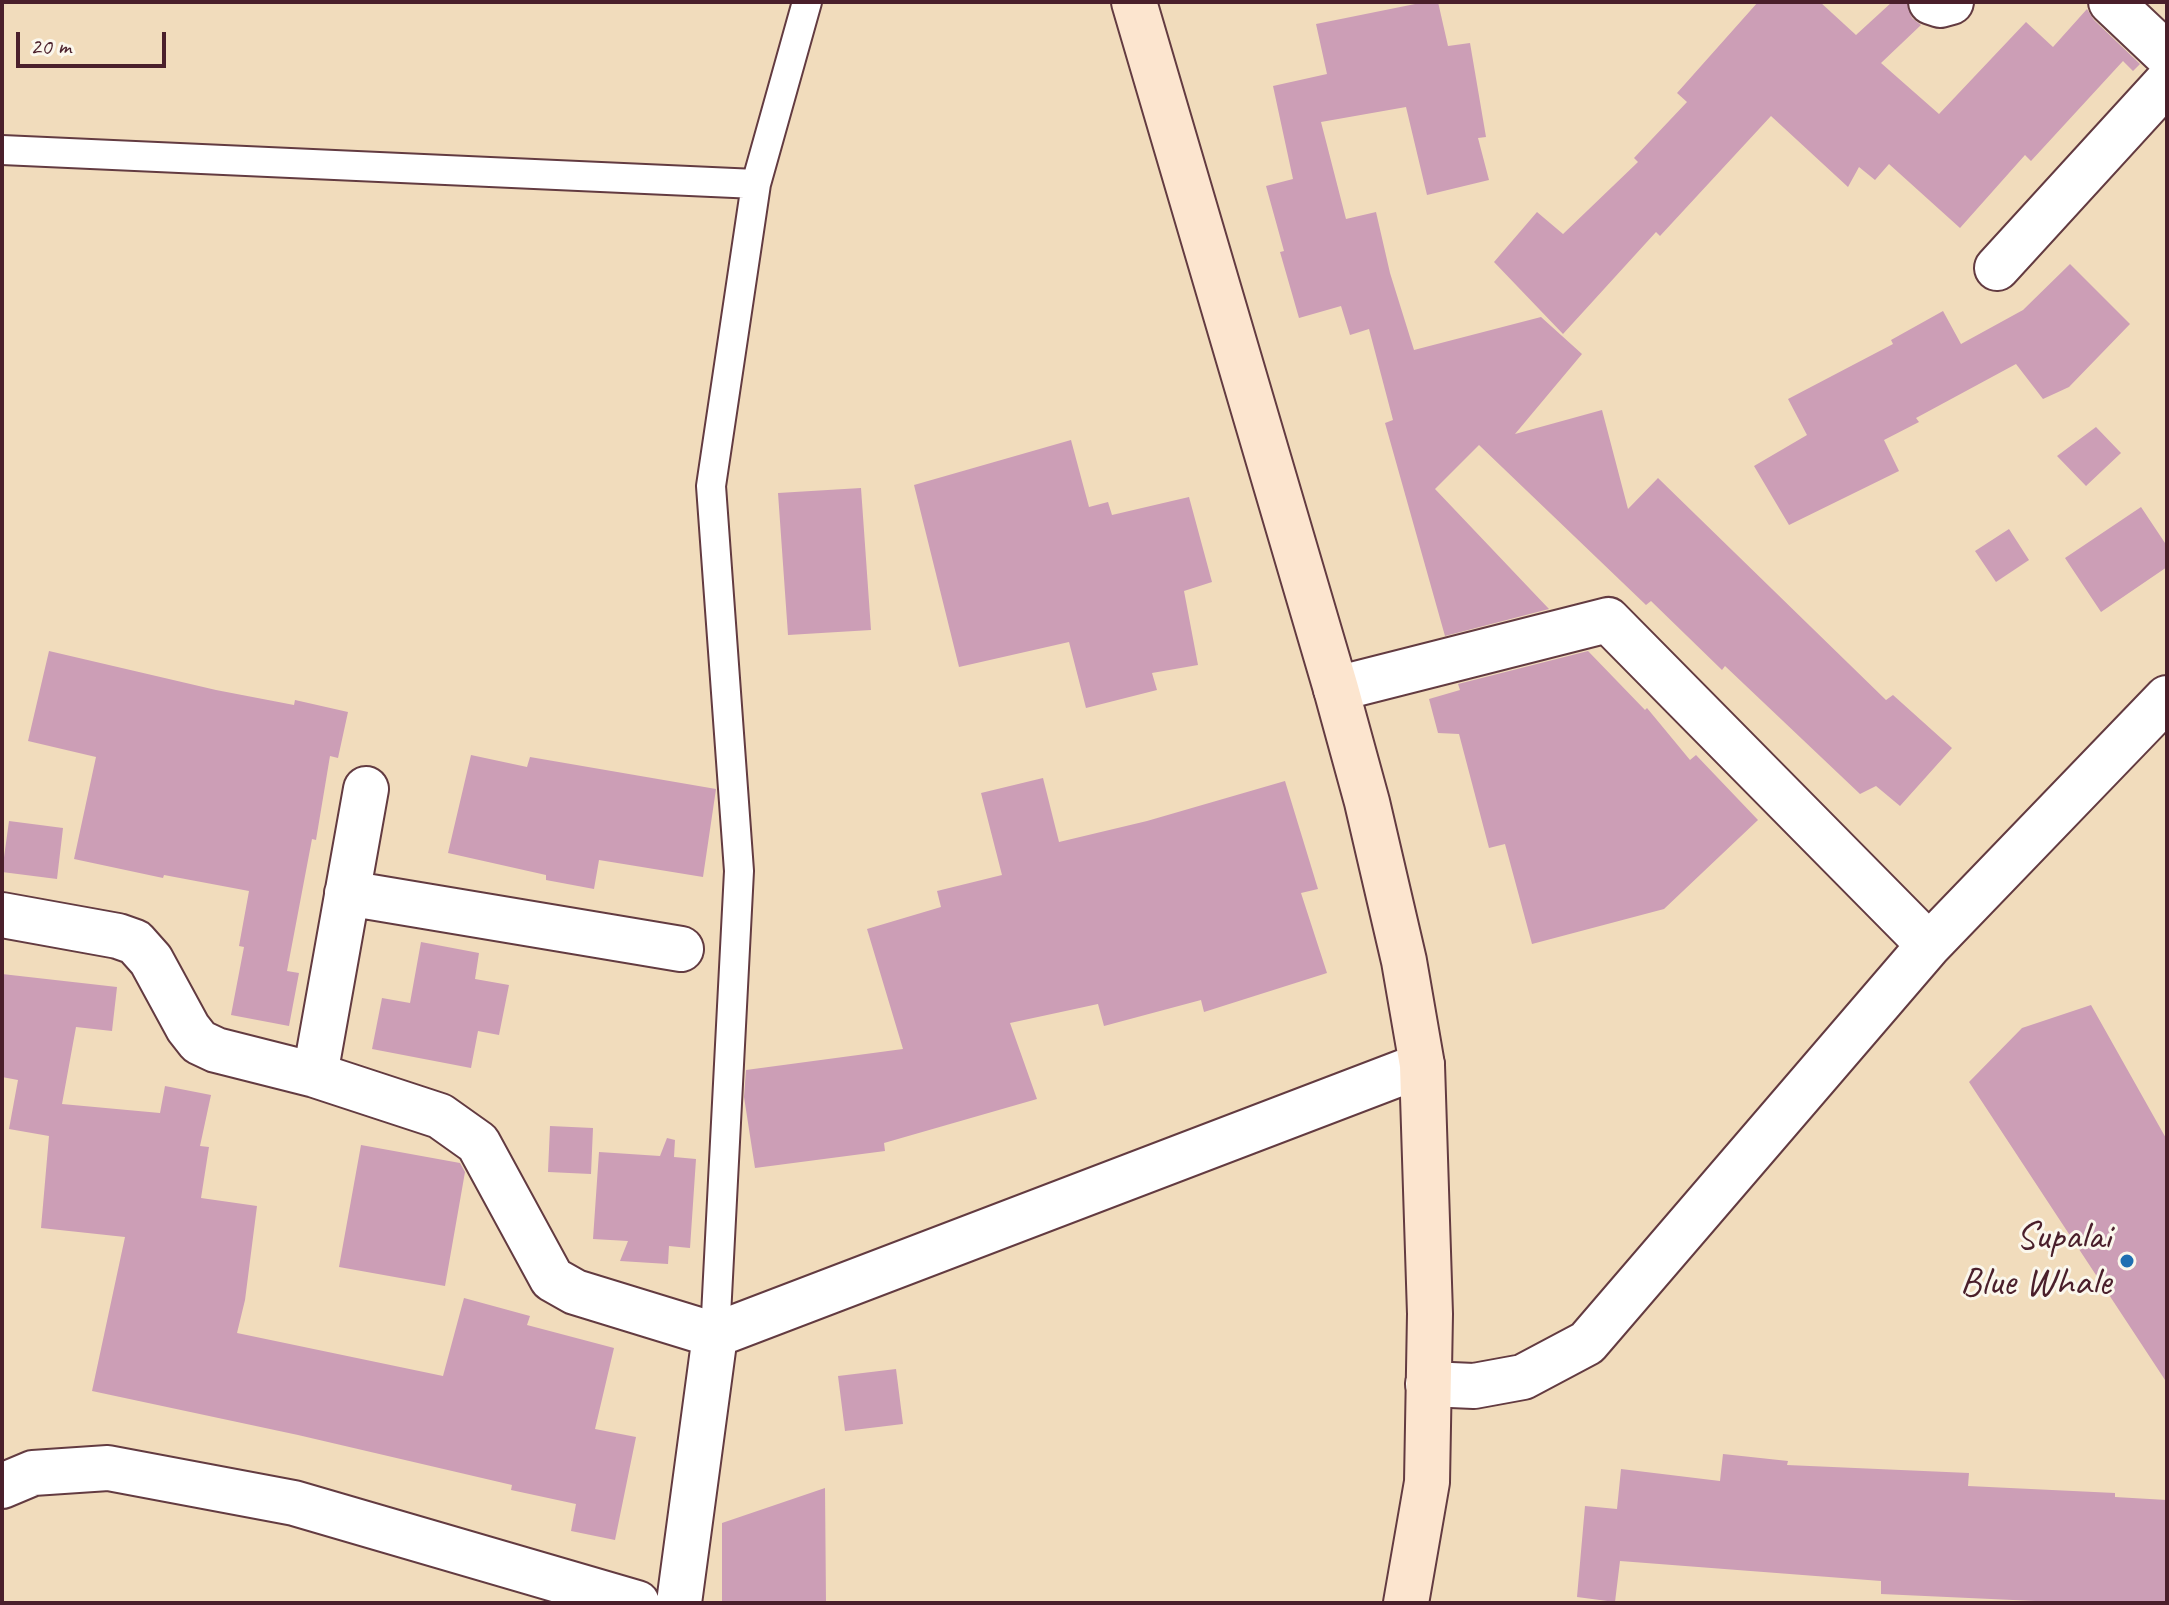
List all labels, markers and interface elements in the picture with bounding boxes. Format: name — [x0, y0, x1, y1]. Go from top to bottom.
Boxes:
scale bar — [20, 16, 170, 66]
text: 20 m — [30, 31, 71, 61]
place label: Supalai Blue Whale — [1960, 1214, 2111, 1308]
marker: Supalai Blue Whale — [2118, 1252, 2136, 1270]

